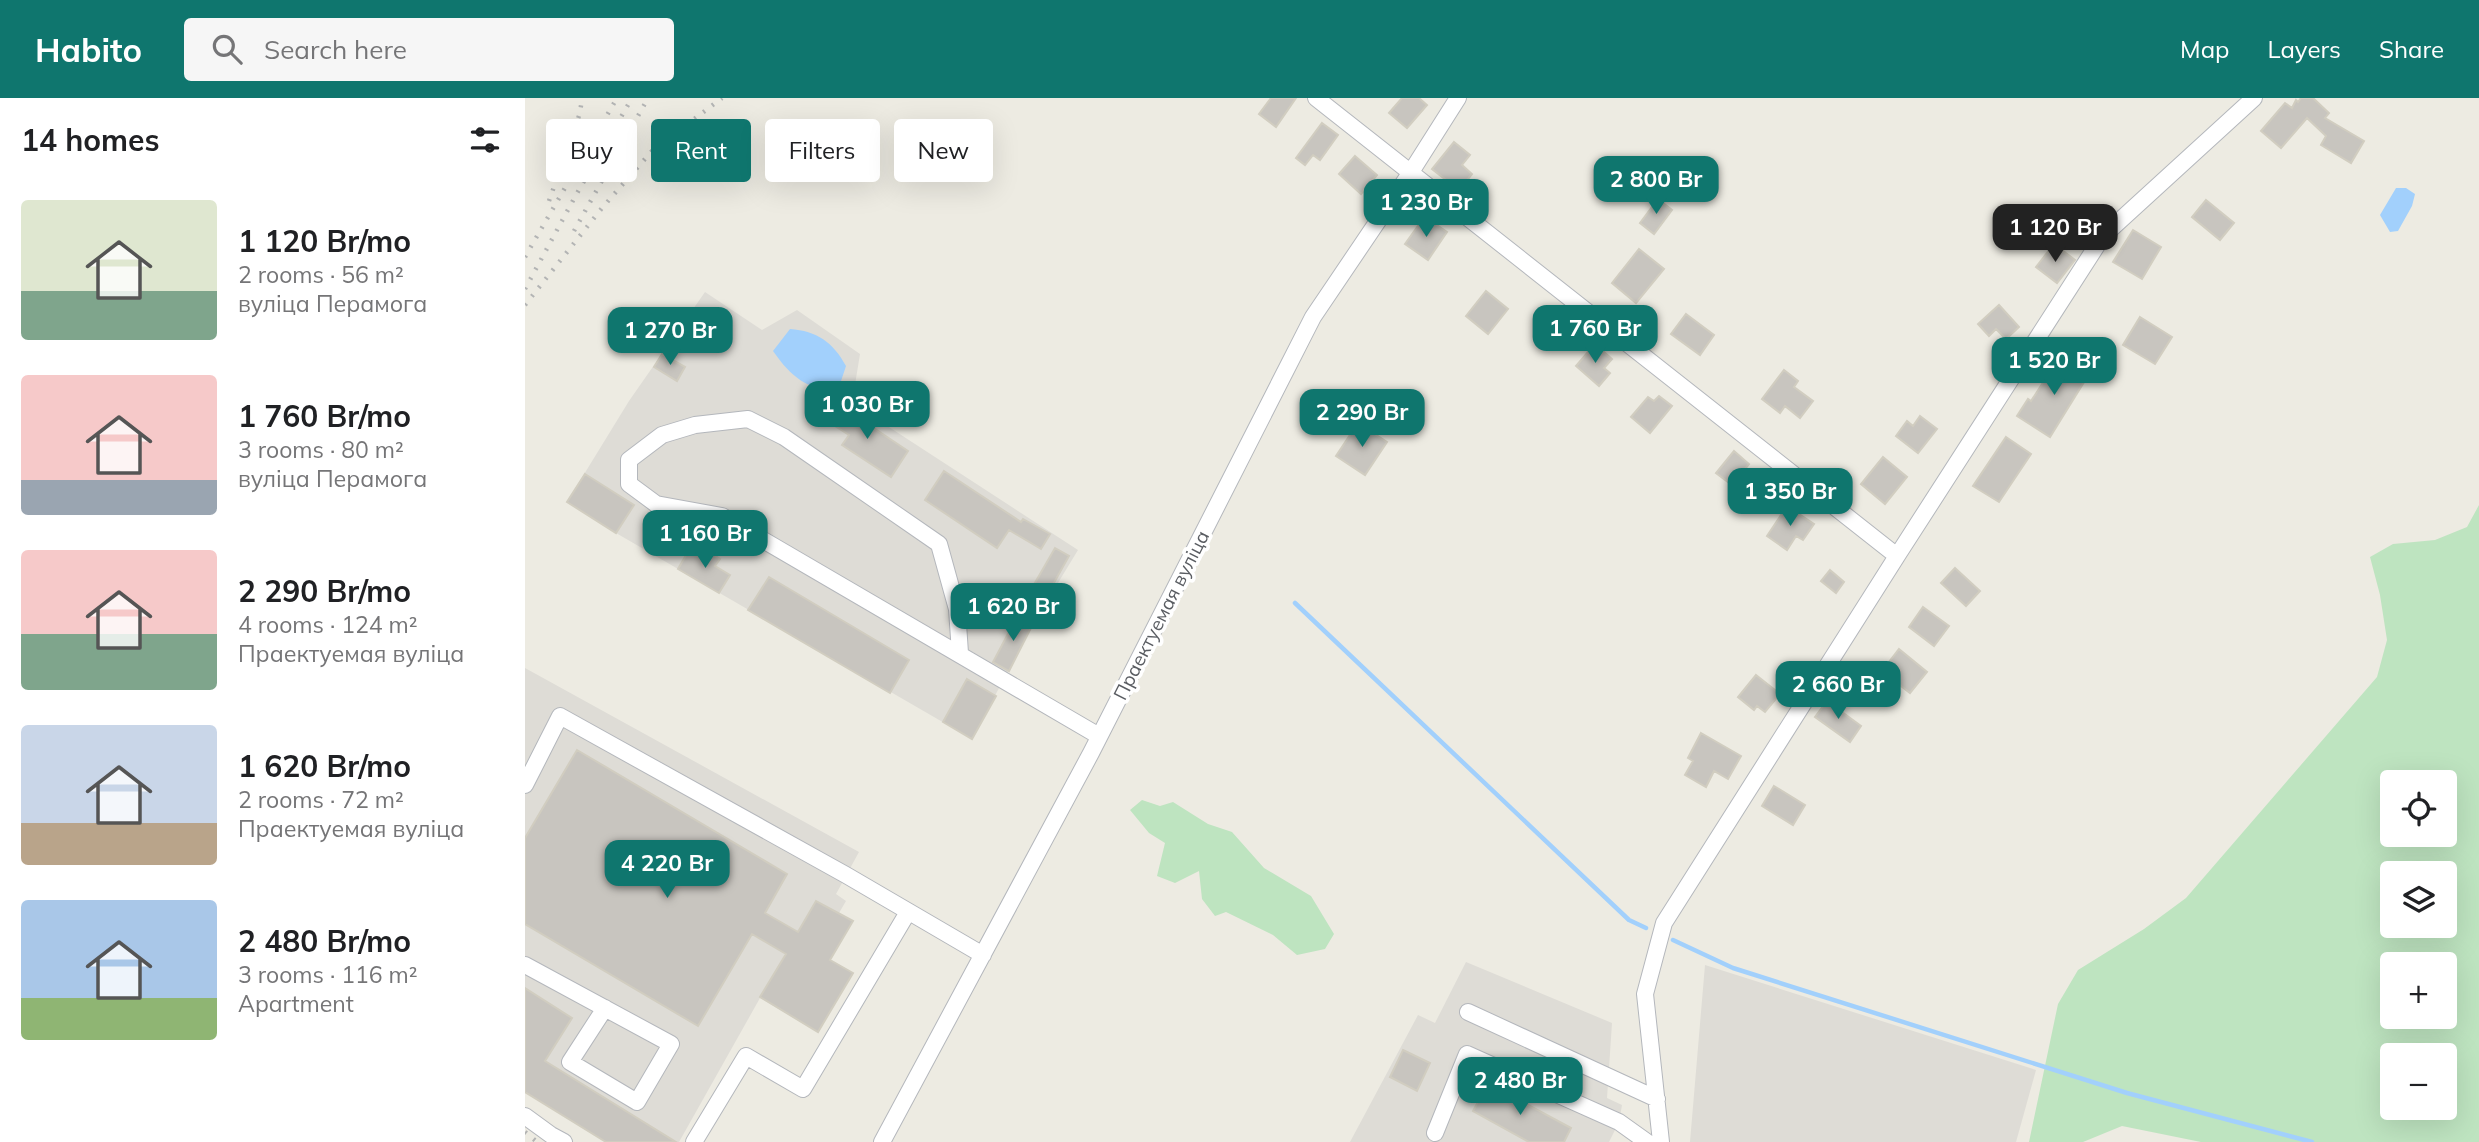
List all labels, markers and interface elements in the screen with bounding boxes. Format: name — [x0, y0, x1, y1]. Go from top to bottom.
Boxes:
search box — [184, 18, 674, 81]
text: Habito — [35, 29, 142, 70]
icon: search — [208, 30, 246, 68]
text: Search here — [264, 33, 407, 66]
text: Map — [2180, 34, 2229, 64]
text: Layers — [2267, 34, 2341, 64]
text: Share — [2379, 34, 2444, 64]
chip: Buy — [546, 119, 637, 182]
chip: Rent — [651, 119, 751, 182]
chip: Filters — [765, 119, 880, 182]
chip: New — [894, 119, 993, 182]
text: 14 homes — [21, 121, 160, 159]
icon: filters — [466, 121, 504, 159]
pin: 2 800 Br — [1584, 156, 1728, 216]
text: 2 800 Br — [1610, 164, 1702, 193]
pin: 1 230 Br — [1354, 180, 1498, 239]
text: 1 230 Br — [1380, 187, 1472, 216]
pin: 1 120 Br — [1983, 204, 2127, 264]
text: 1 120 Br — [2009, 212, 2101, 241]
text: 1 120 Br/mo — [238, 222, 411, 260]
icon: home — [77, 228, 161, 312]
text: 2 rooms · 56 m² — [238, 260, 404, 289]
text: вуліца Перамога — [238, 289, 427, 318]
pin: 1 760 Br — [1523, 306, 1667, 365]
pin: 1 270 Br — [598, 308, 742, 367]
text: 1 760 Br — [1549, 313, 1641, 342]
text: 1 270 Br — [624, 315, 716, 344]
pin: 1 520 Br — [1982, 338, 2126, 397]
text: 1 520 Br — [2008, 345, 2100, 374]
pin: 1 030 Br — [795, 382, 939, 441]
text: 1 030 Br — [821, 389, 913, 418]
pin: 2 290 Br — [1290, 390, 1434, 449]
text: 1 760 Br/mo — [238, 397, 411, 435]
text: 2 290 Br — [1316, 397, 1408, 426]
icon: home — [77, 403, 161, 487]
text: 3 rooms · 80 m² — [238, 435, 404, 464]
text: вуліца Перамога — [238, 464, 427, 493]
pin: 1 350 Br — [1718, 468, 1862, 528]
text: 1 350 Br — [1744, 476, 1836, 505]
pin: 1 160 Br — [633, 510, 777, 570]
text: 1 160 Br — [659, 518, 751, 547]
street label: Праектуемая вуліца — [1108, 526, 1214, 704]
text: 2 290 Br/mo — [238, 572, 411, 610]
icon: home — [77, 578, 161, 662]
pin: 1 620 Br — [941, 584, 1085, 643]
text: 1 620 Br — [967, 591, 1059, 620]
text: 4 rooms · 124 m² — [238, 610, 418, 639]
text: Праектуемая вуліца — [238, 639, 464, 668]
pin: 2 660 Br — [1766, 662, 1910, 721]
text: 2 660 Br — [1792, 669, 1884, 698]
text: 1 620 Br/mo — [238, 747, 411, 785]
icon: home — [77, 753, 161, 837]
map controls — [2380, 770, 2457, 1120]
button: locate — [2380, 770, 2457, 847]
text: 2 rooms · 72 m² — [238, 785, 404, 814]
text: Праектуемая вуліца — [238, 814, 464, 843]
pin: 4 220 Br — [595, 840, 739, 900]
text: 4 220 Br — [621, 848, 713, 877]
button: layers — [2380, 861, 2457, 938]
text: 2 480 Br/mo — [238, 922, 411, 960]
icon: home — [77, 928, 161, 1012]
button: + — [2380, 952, 2457, 1029]
text: 3 rooms · 116 m² — [238, 960, 418, 989]
text: Apartment — [238, 989, 354, 1018]
button: − — [2380, 1043, 2457, 1120]
pin: 2 480 Br — [1448, 1058, 1592, 1117]
text: 2 480 Br — [1474, 1065, 1566, 1094]

